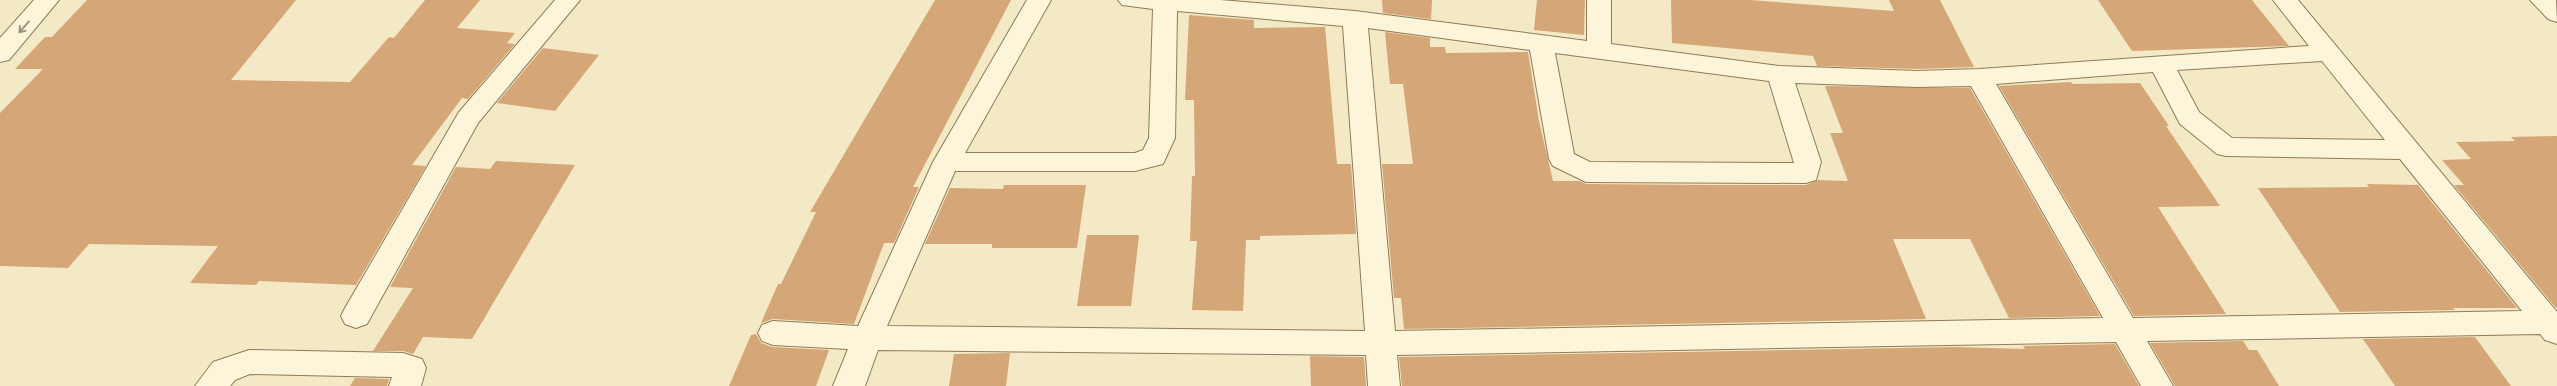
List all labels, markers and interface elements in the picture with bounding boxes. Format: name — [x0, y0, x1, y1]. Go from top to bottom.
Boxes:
one-way arrow — [18, 20, 29, 33]

